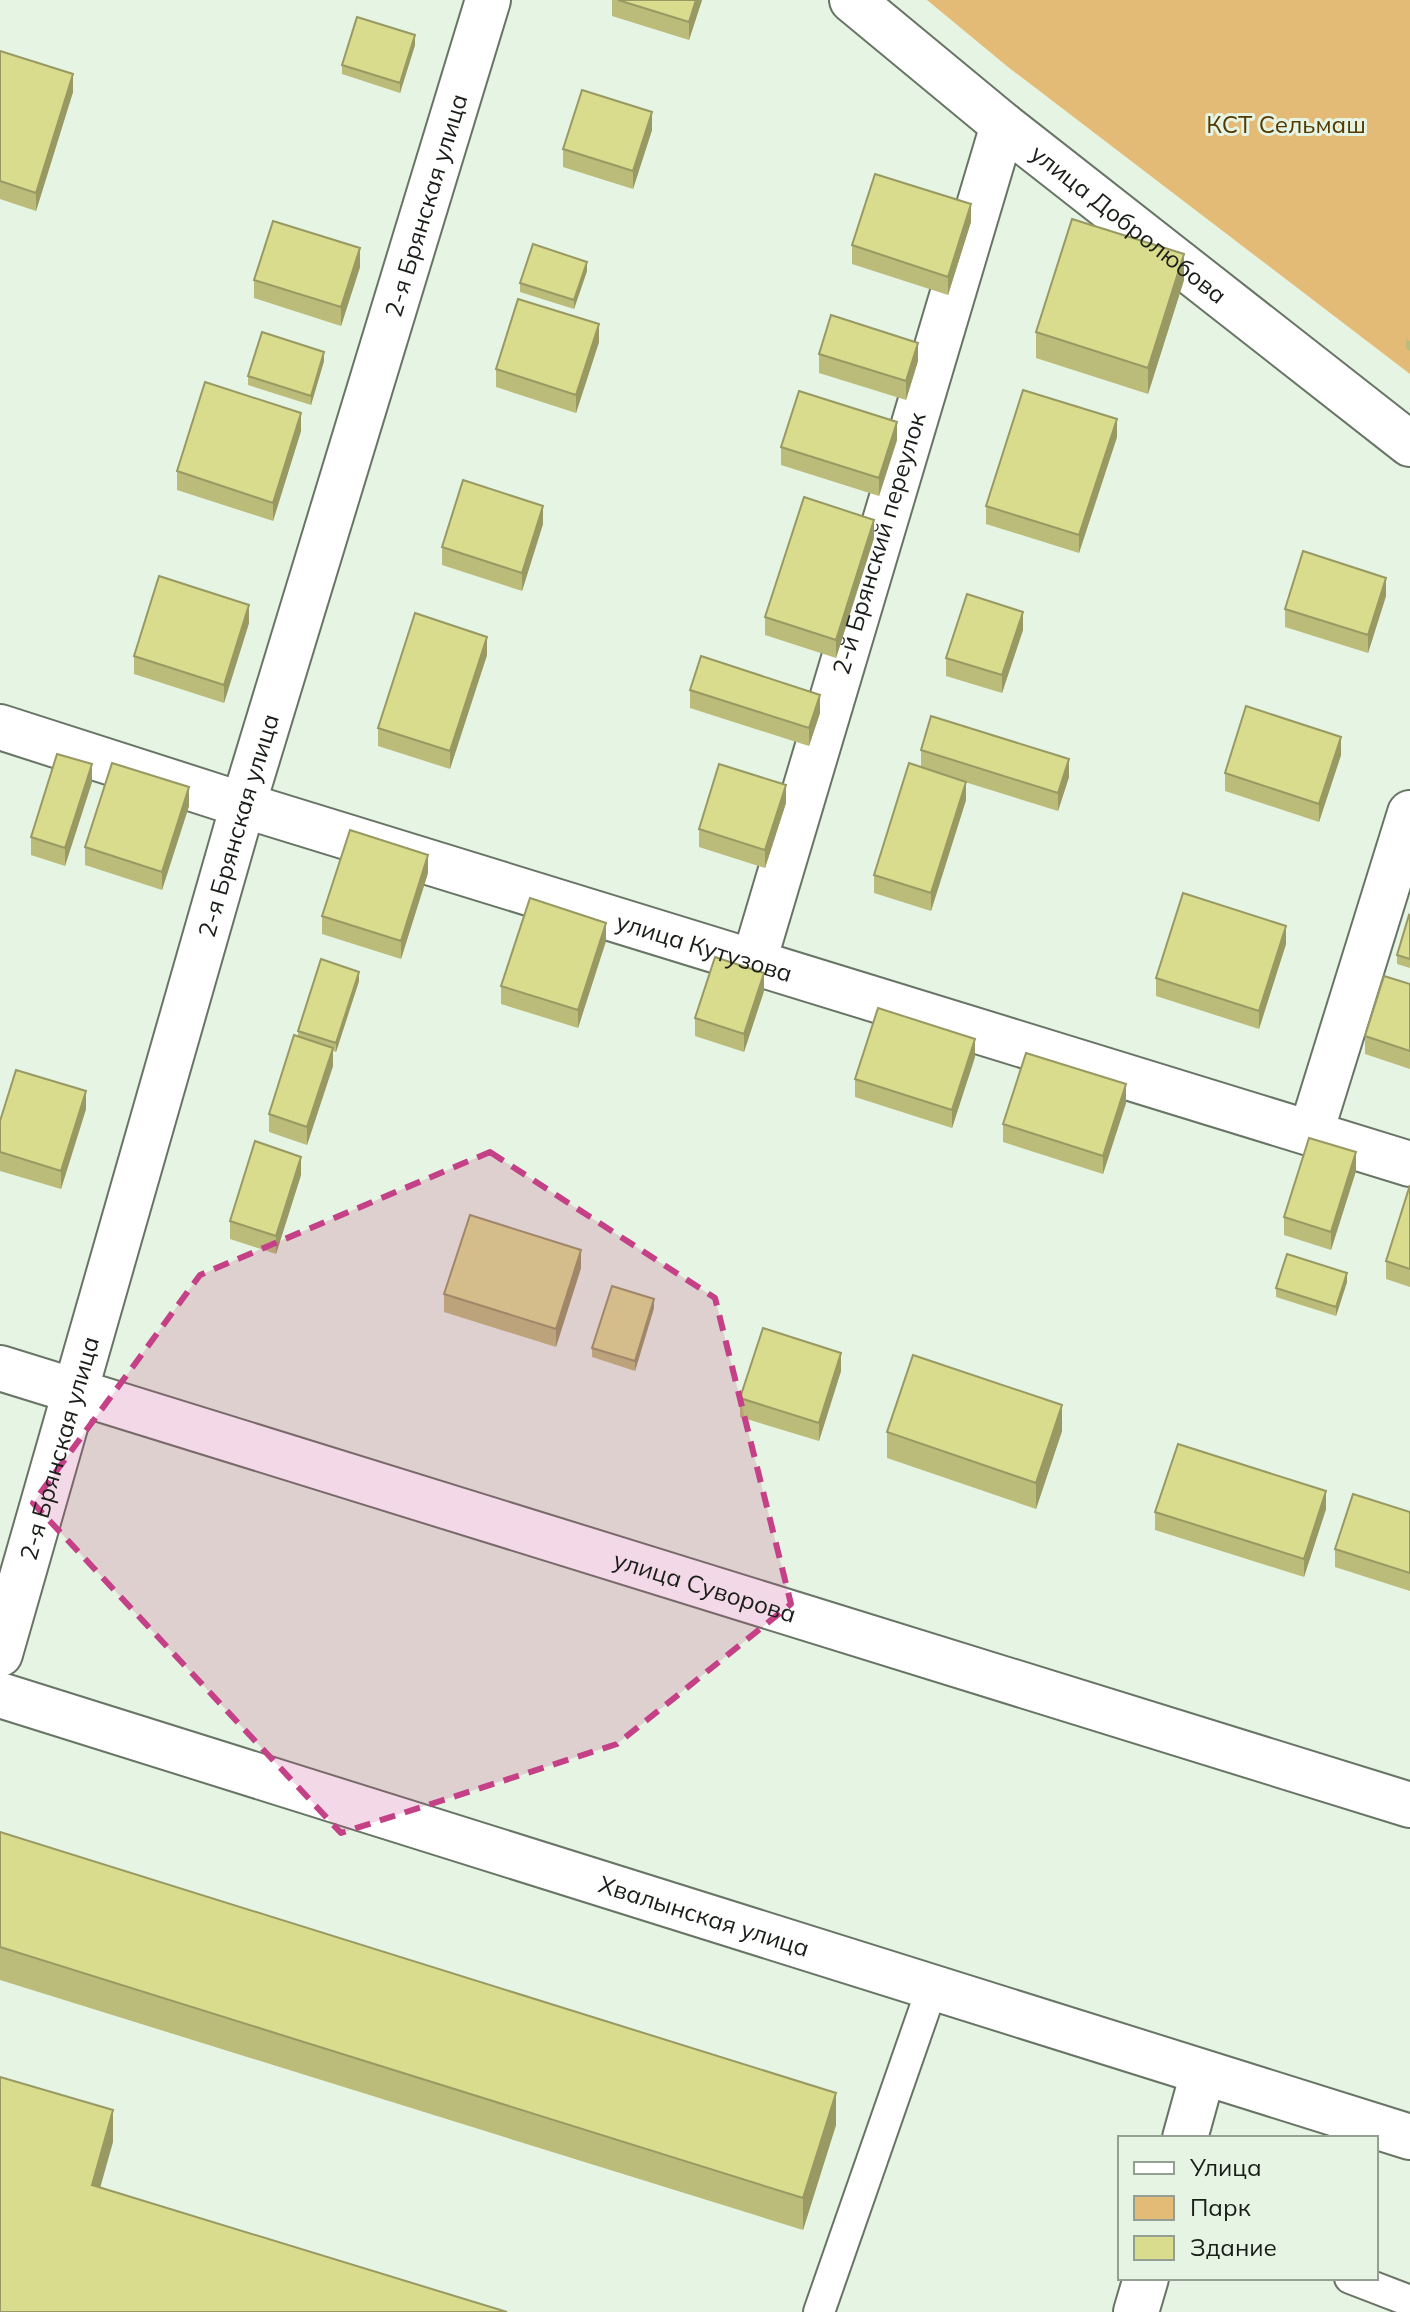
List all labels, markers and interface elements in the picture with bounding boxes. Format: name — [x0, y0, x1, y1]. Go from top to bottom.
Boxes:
street label: 2-я Брянская улица — [377, 90, 474, 320]
park label: КСТ Сельмаш — [1206, 109, 1366, 139]
street label: улица Добролюбова — [1025, 138, 1233, 310]
street label: 2-й Брянский переулок — [825, 408, 932, 678]
street label: 2-я Брянская улица — [191, 710, 285, 941]
street label: улица Кутузова — [613, 906, 796, 988]
street label: 2-я Брянская улица — [13, 1333, 105, 1564]
street label: улица Суворова — [610, 1544, 800, 1629]
street label: Хвалынская улица — [595, 1869, 813, 1963]
legend — [1118, 2136, 1378, 2280]
text: Улица — [1189, 2152, 1262, 2182]
text: Парк — [1190, 2192, 1251, 2222]
text: Здание — [1190, 2232, 1277, 2262]

